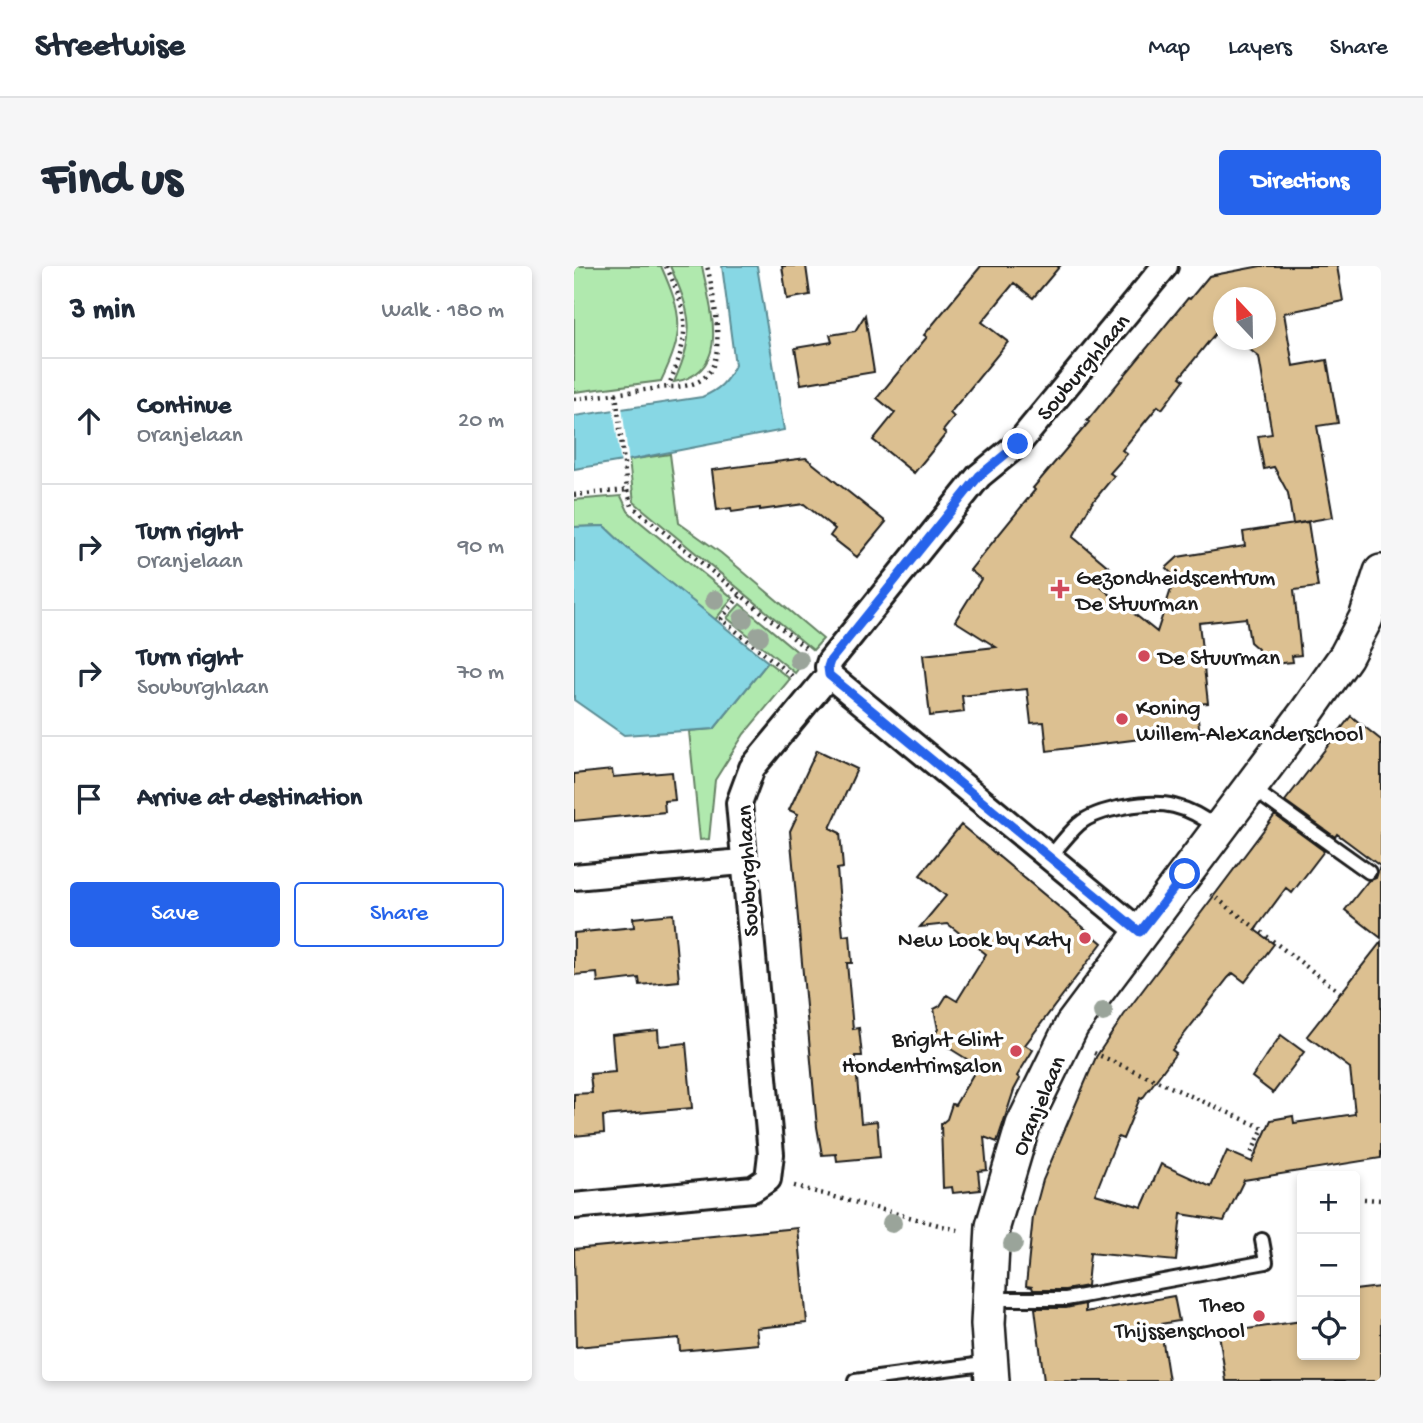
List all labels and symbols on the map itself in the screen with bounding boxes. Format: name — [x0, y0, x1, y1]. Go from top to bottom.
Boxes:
north arrow — [1213, 287, 1276, 350]
street label: Souburghlaan — [1032, 309, 1137, 427]
route end — [1002, 428, 1033, 459]
place label: Gezondheidscentrum De Stuurman — [1074, 566, 1275, 619]
marker: Gezondheidscentrum De Stuurman — [1050, 579, 1070, 599]
place label: De Stuurman — [1156, 646, 1280, 673]
marker: De Stuurman — [1136, 648, 1152, 664]
place label: Koning Willem-Alexanderschool — [1136, 696, 1363, 749]
marker: Koning Willem-Alexanderschool — [1114, 711, 1130, 727]
street label: Souburghlaan — [733, 804, 766, 937]
route start — [1169, 858, 1200, 889]
place label: New Look by Katy — [898, 928, 1071, 955]
marker: New Look by Katy — [1077, 930, 1093, 946]
place label: Bright Glint Hondentrimsalon — [842, 1028, 1004, 1081]
marker: Bright Glint Hondentrimsalon — [1008, 1043, 1024, 1059]
street label: Oranjelaan — [1007, 1052, 1073, 1160]
place label: Theo Thijssenschool — [1113, 1293, 1245, 1346]
marker: Theo Thijssenschool — [1251, 1308, 1267, 1324]

